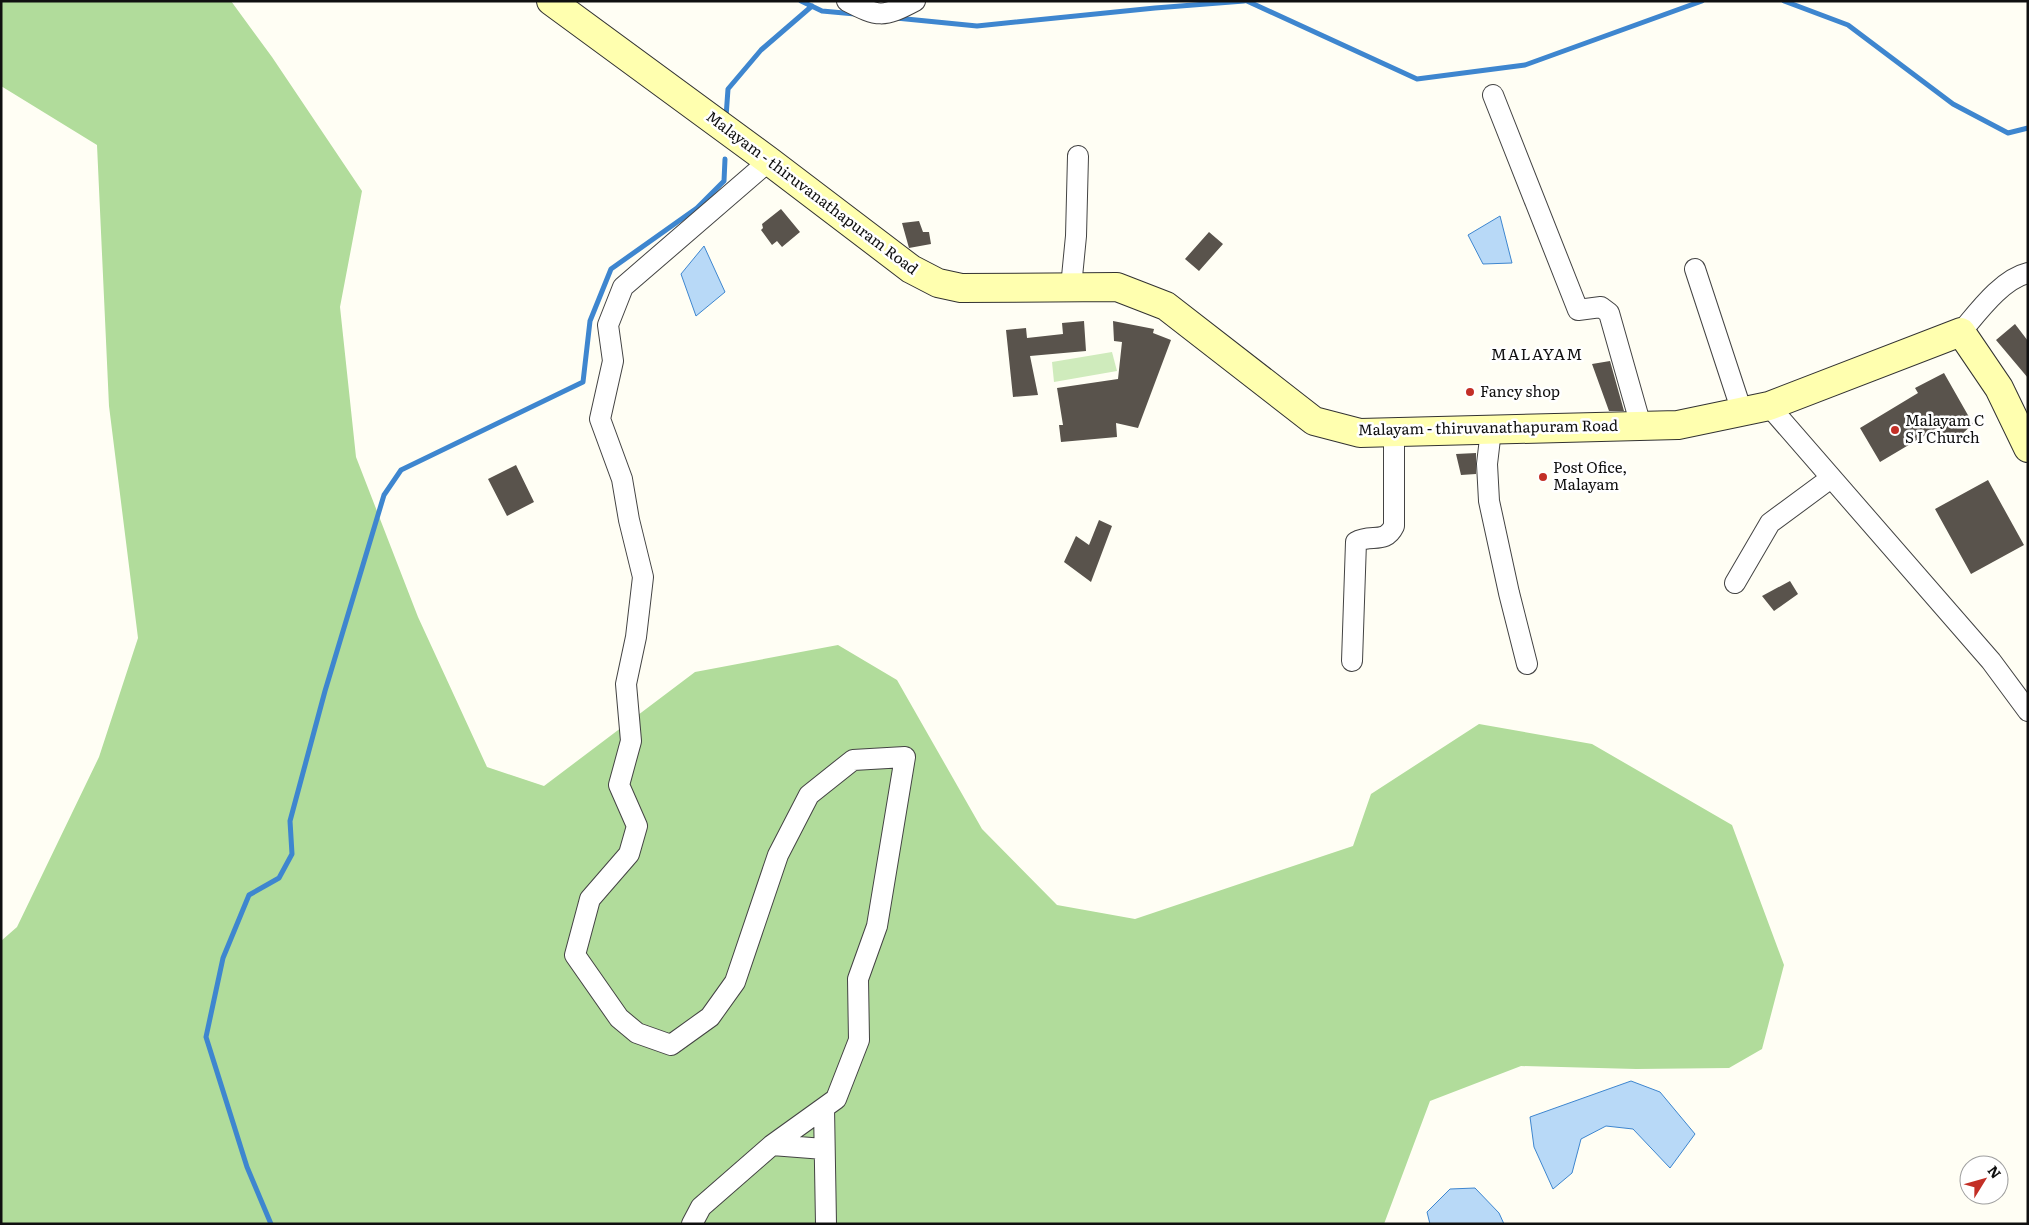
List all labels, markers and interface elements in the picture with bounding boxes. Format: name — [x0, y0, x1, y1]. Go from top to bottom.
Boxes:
street label: Malayam - thiruvanathapuram Road — [702, 104, 924, 279]
district label: MALAYAM — [1491, 341, 1583, 365]
place label: Fancy shop — [1480, 379, 1560, 402]
marker: Fancy shop — [1464, 386, 1476, 398]
place label: Malayam C S I Church — [1905, 408, 1985, 448]
street label: Malayam - thiruvanathapuram Road — [1358, 413, 1618, 440]
marker: Malayam C S I Church — [1889, 424, 1901, 436]
place label: Post Ofice, Malayam — [1553, 455, 1627, 495]
marker: Post Ofice, Malayam — [1537, 471, 1549, 483]
north arrow — [1959, 1155, 2009, 1205]
text: N — [1984, 1161, 2007, 1182]

